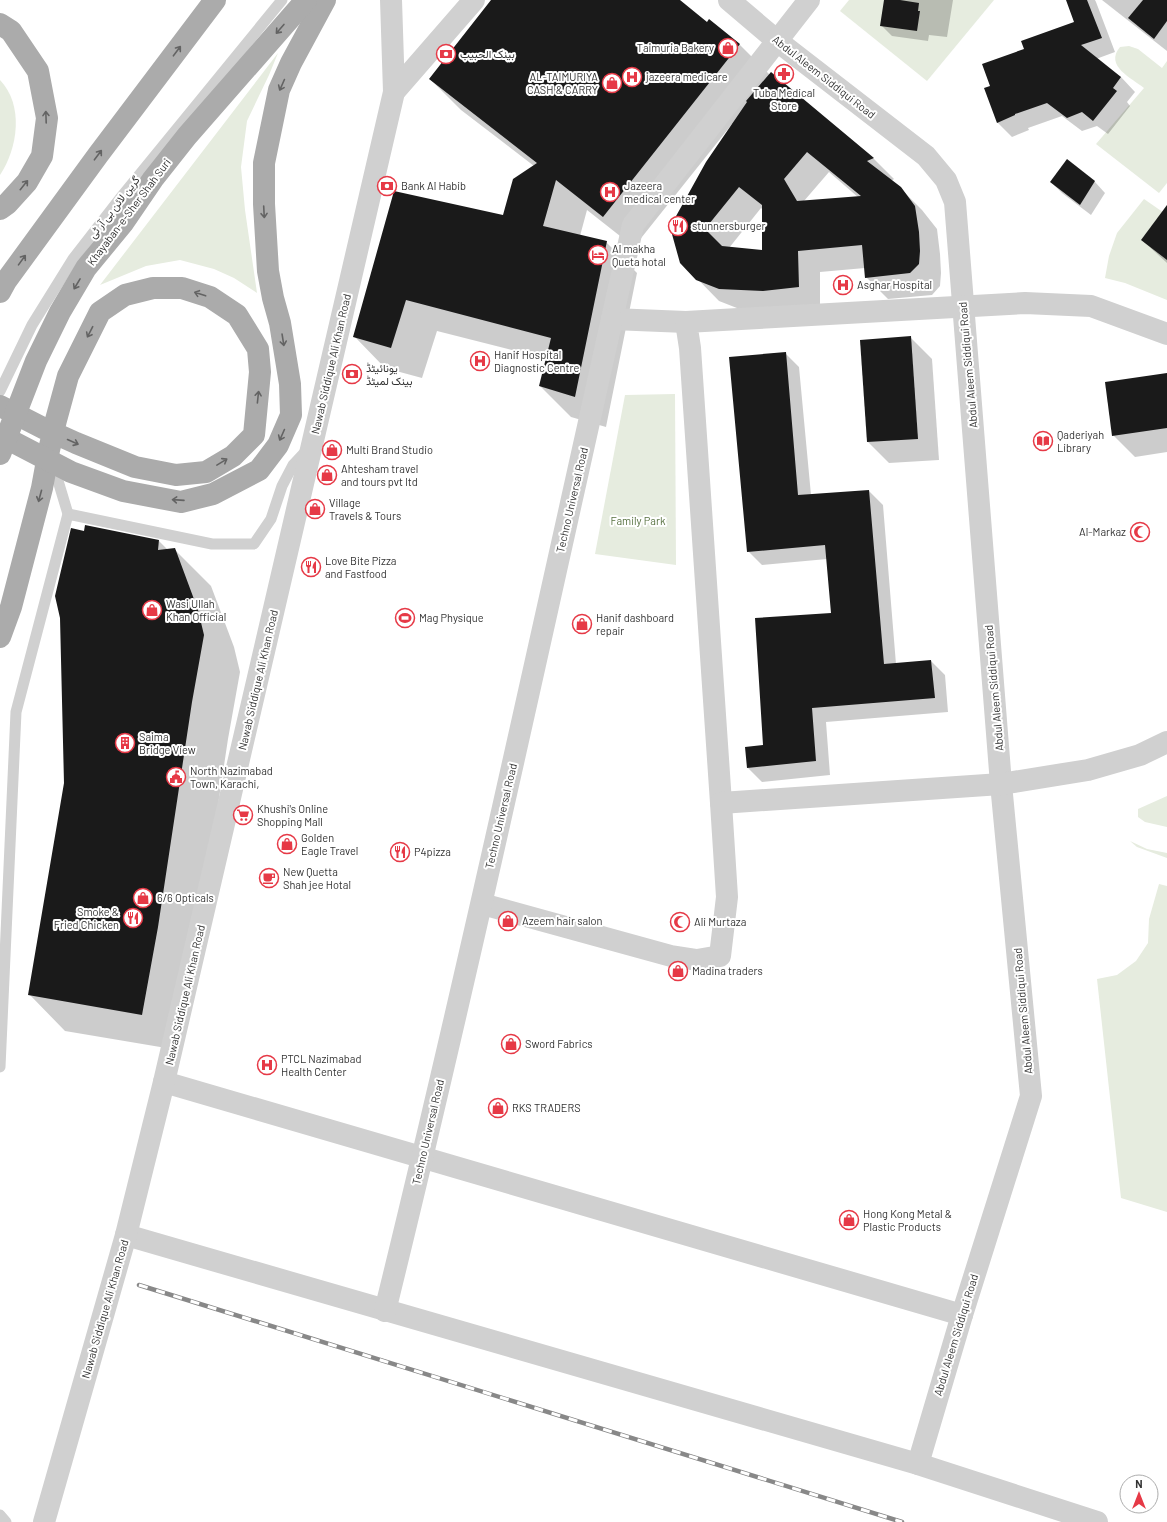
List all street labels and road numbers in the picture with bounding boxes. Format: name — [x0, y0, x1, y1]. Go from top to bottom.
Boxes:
street label: Abdul Aleem Siddiqui Road — [770, 32, 878, 121]
street label: Khayaban-e-Sher Shah Suri — [84, 156, 173, 268]
street label: گرین لائن بی آر ٹی — [85, 173, 143, 241]
street label: Nawab Siddique Ali Khan Road — [308, 292, 353, 435]
street label: Abdul Aleem Siddiqui Road — [956, 301, 980, 429]
street label: Techno Universal Road — [553, 446, 590, 554]
street label: Nawab Siddique Ali Khan Road — [235, 608, 280, 751]
street label: Abdul Aleem Siddiqui Road — [982, 624, 1006, 752]
street label: Techno Universal Road — [482, 762, 519, 870]
street label: Nawab Siddique Ali Khan Road — [162, 923, 207, 1066]
street label: Abdul Aleem Siddiqui Road — [1011, 947, 1035, 1075]
street label: Techno Universal Road — [409, 1078, 446, 1186]
street label: Nawab Siddique Ali Khan Road — [78, 1238, 131, 1380]
street label: Abdul Aleem Siddiqui Road — [931, 1272, 980, 1397]

